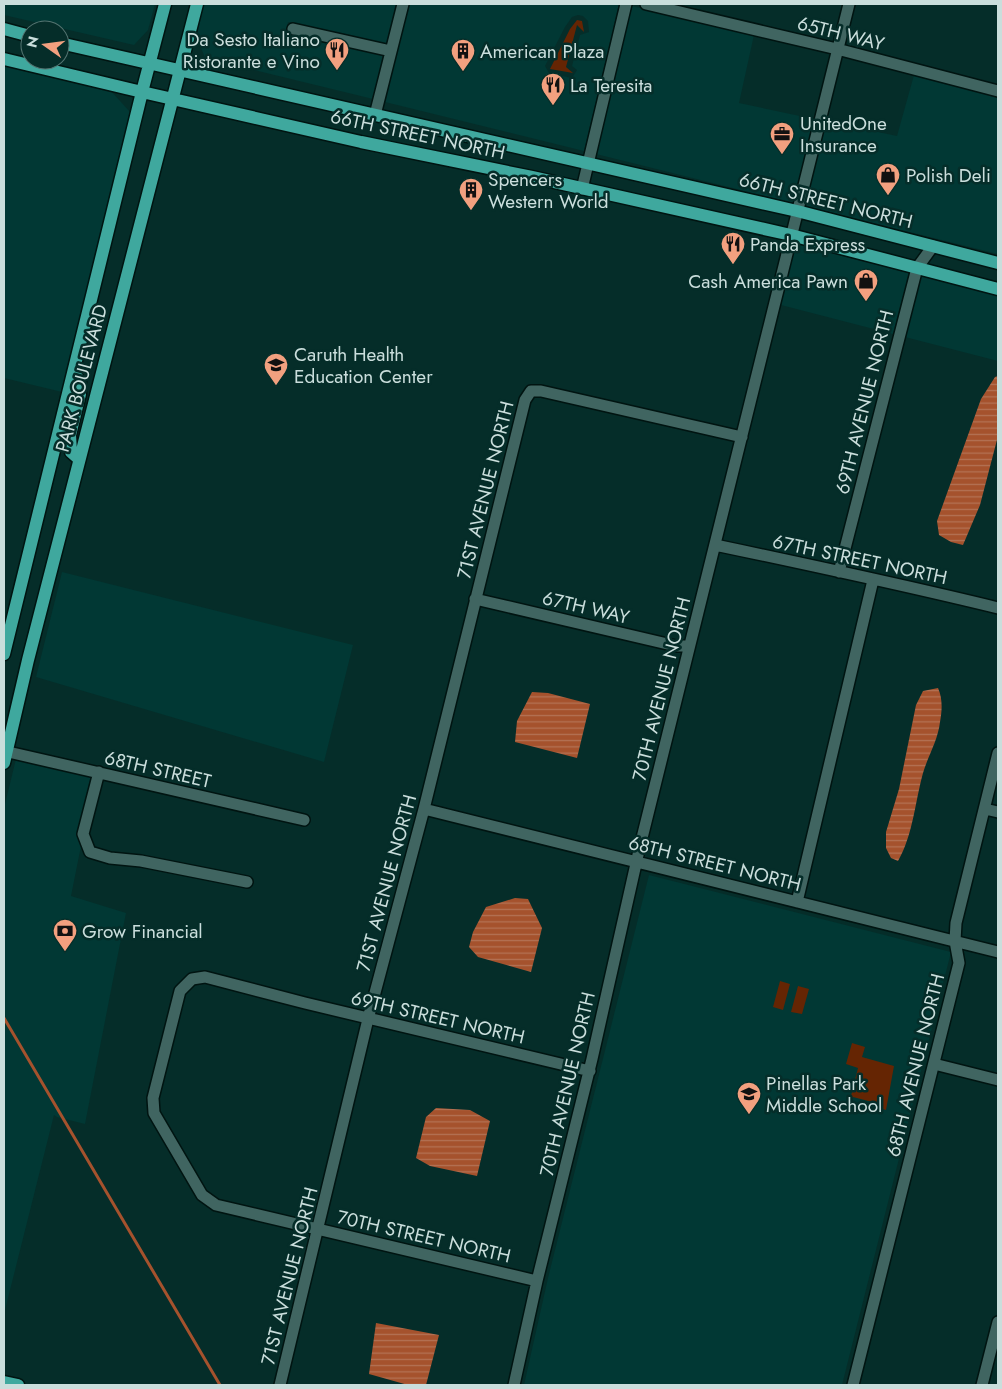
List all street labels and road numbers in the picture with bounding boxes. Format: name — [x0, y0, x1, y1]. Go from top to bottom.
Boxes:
street label: 65TH WAY — [795, 10, 887, 57]
street label: 66TH STREET NORTH — [328, 103, 508, 166]
street label: 66TH STREET NORTH — [736, 166, 916, 235]
street label: PARK BOULEVARD — [49, 301, 114, 455]
street label: 69TH AVENUE NORTH — [829, 307, 900, 497]
street label: 71ST AVENUE NORTH — [450, 398, 521, 582]
street label: 67TH STREET NORTH — [770, 528, 950, 591]
street label: 67TH WAY — [540, 584, 632, 631]
street label: 70TH AVENUE NORTH — [626, 594, 697, 784]
street label: 68TH STREET — [102, 744, 214, 795]
street label: 71ST AVENUE NORTH — [350, 791, 423, 975]
street label: 68TH STREET NORTH — [626, 829, 804, 898]
street label: 68TH AVENUE NORTH — [880, 971, 951, 1160]
street label: 69TH STREET NORTH — [348, 984, 527, 1051]
street label: 70TH AVENUE NORTH — [533, 989, 602, 1179]
street label: 71ST AVENUE NORTH — [254, 1184, 325, 1368]
street label: 70TH STREET NORTH — [334, 1203, 513, 1270]

